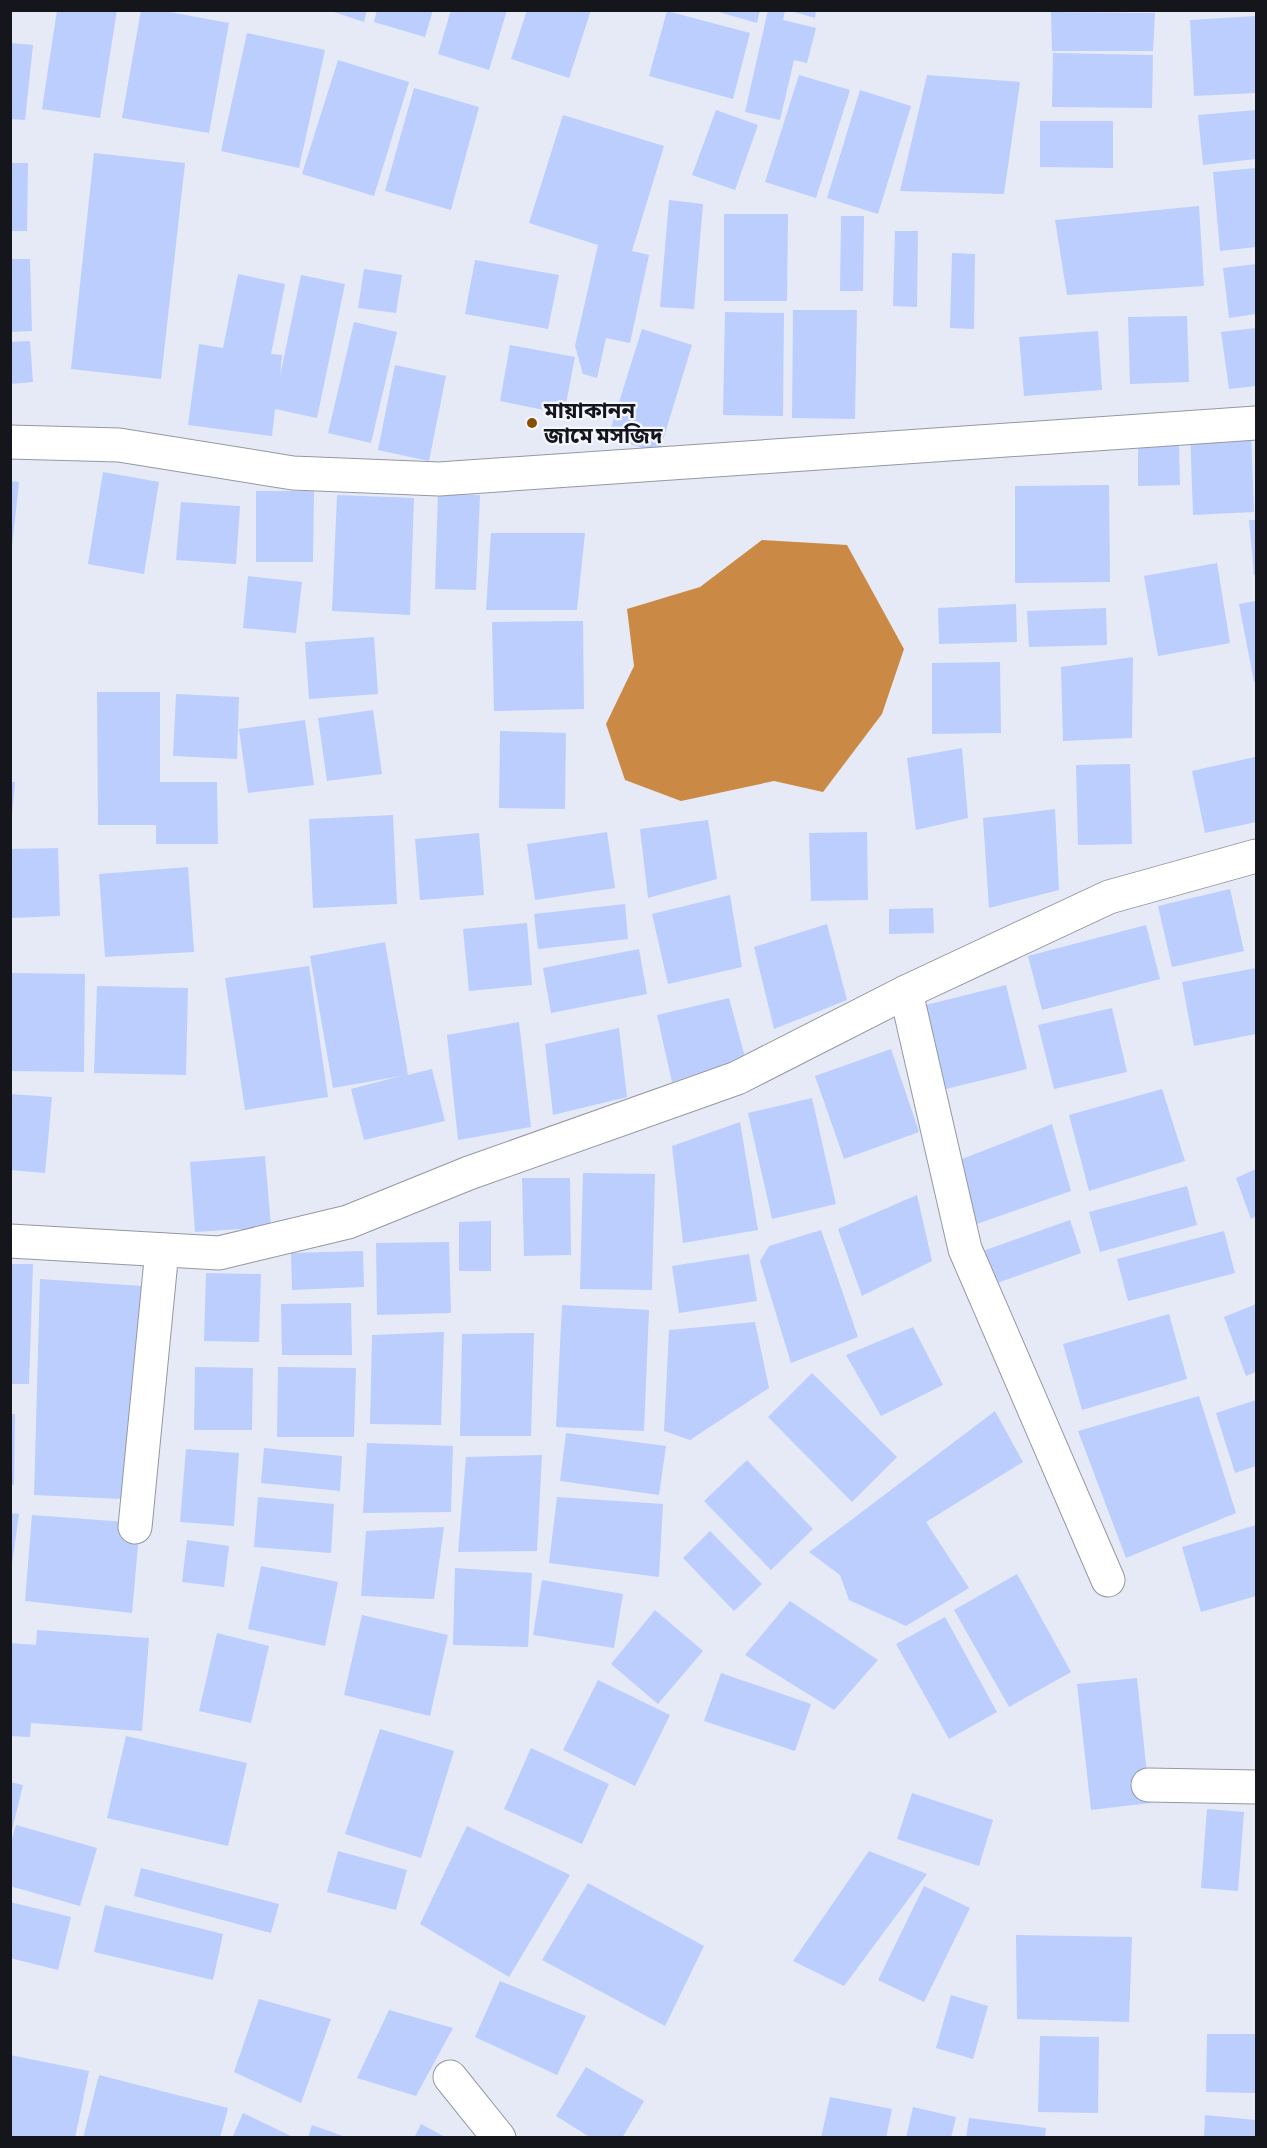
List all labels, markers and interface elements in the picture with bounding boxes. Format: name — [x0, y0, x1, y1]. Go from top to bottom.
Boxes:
place label: মায়াকানন জামে মসজিদ — [543, 398, 663, 450]
marker: মায়াকানন জামে মসজিদ — [525, 416, 539, 430]

